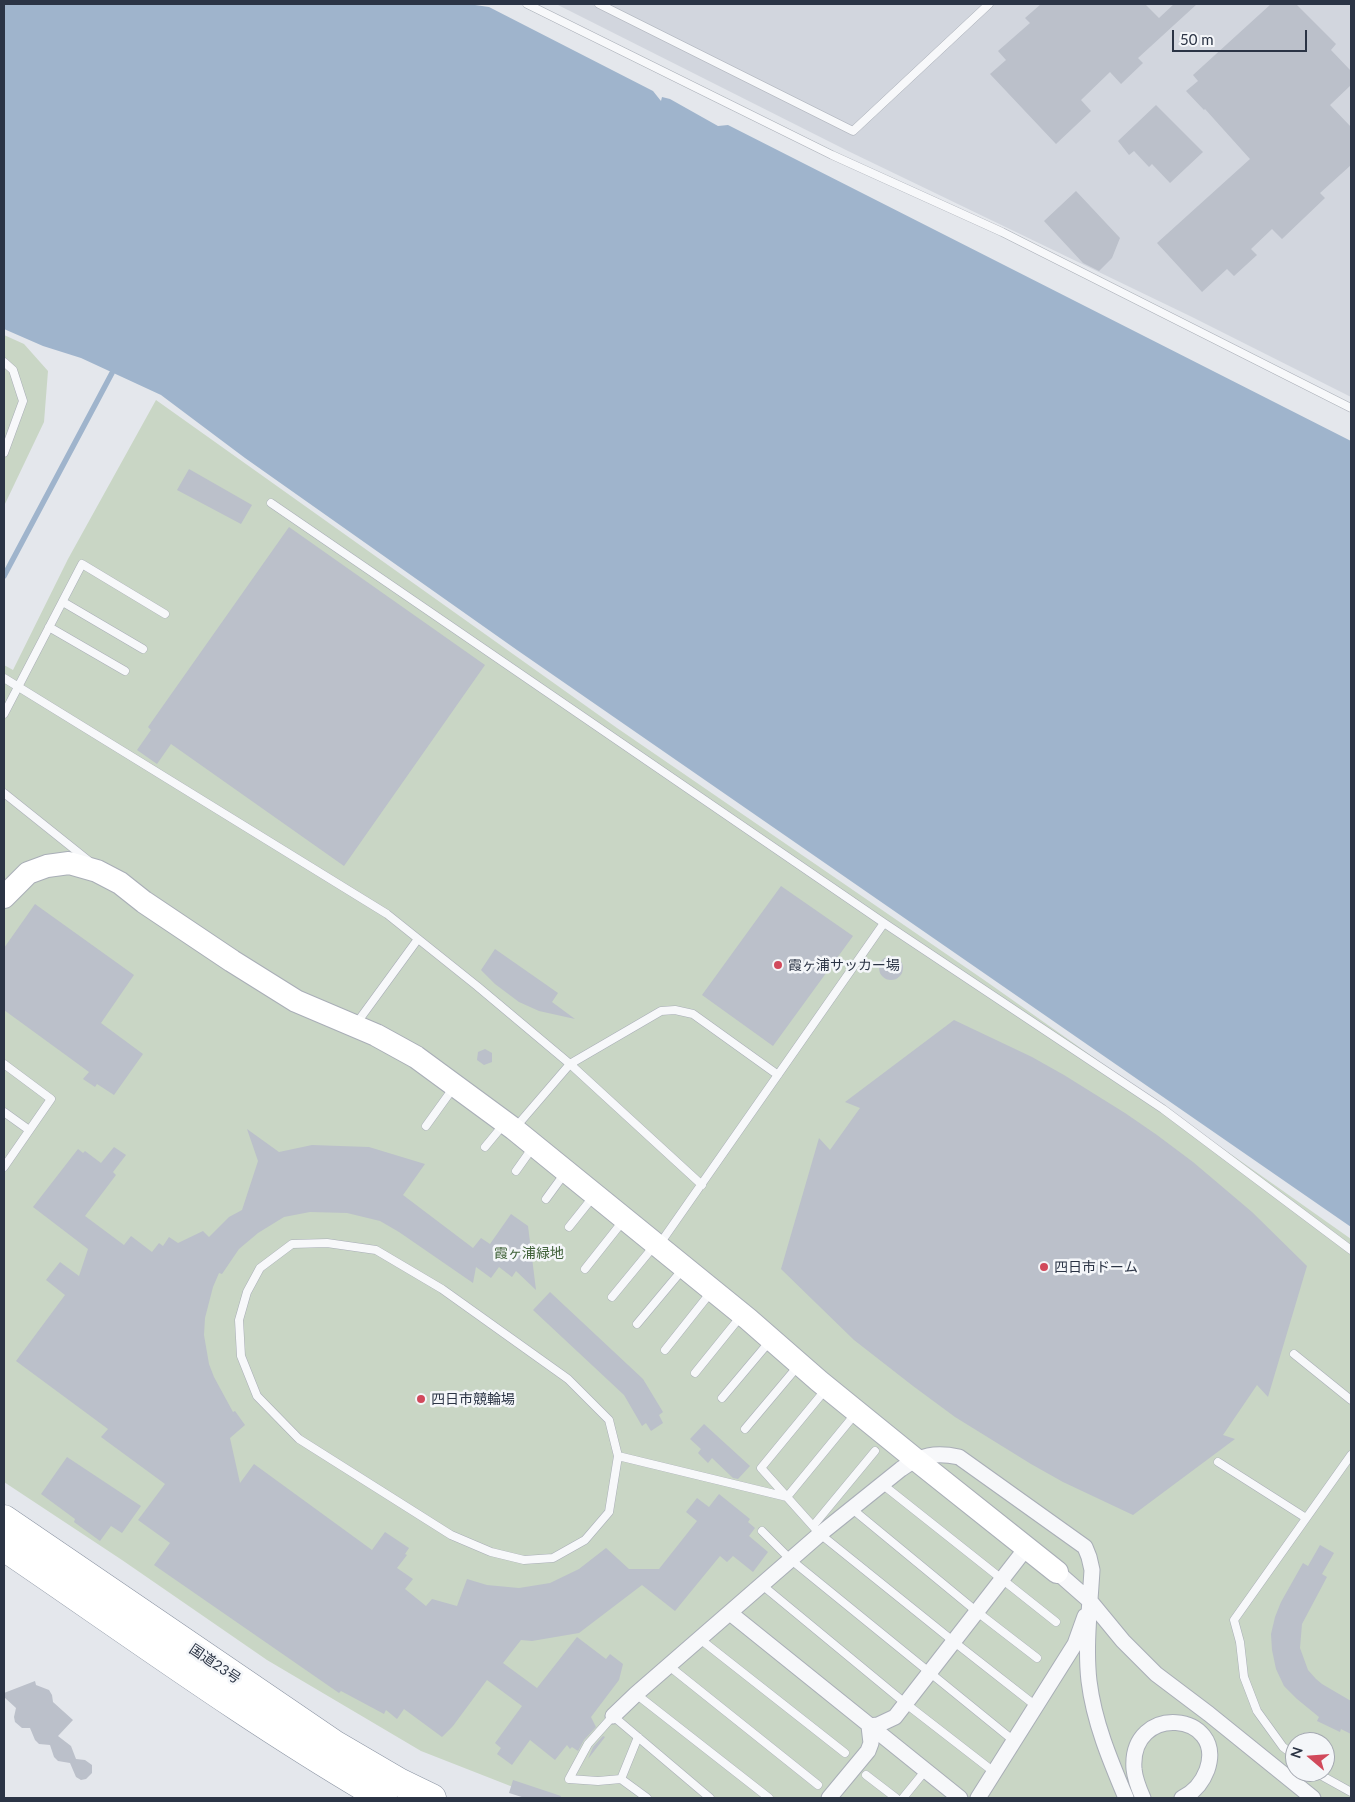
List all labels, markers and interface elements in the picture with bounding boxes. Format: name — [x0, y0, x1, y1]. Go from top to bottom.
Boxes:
scale bar — [1175, 20, 1310, 52]
text: 50 m — [1180, 30, 1214, 48]
place label: 霞ヶ浦サッカー場 — [788, 957, 900, 973]
marker: 霞ヶ浦サッカー場 — [772, 959, 784, 971]
park label: 霞ヶ浦緑地 — [494, 1245, 564, 1261]
place label: 四日市ドーム — [1054, 1259, 1138, 1275]
marker: 四日市ドーム — [1038, 1261, 1050, 1273]
place label: 四日市競輪場 — [431, 1391, 515, 1407]
marker: 四日市競輪場 — [415, 1393, 427, 1405]
street label: 国道23号 — [186, 1641, 244, 1687]
north arrow — [1285, 1732, 1335, 1782]
text: N — [1286, 1745, 1306, 1760]

